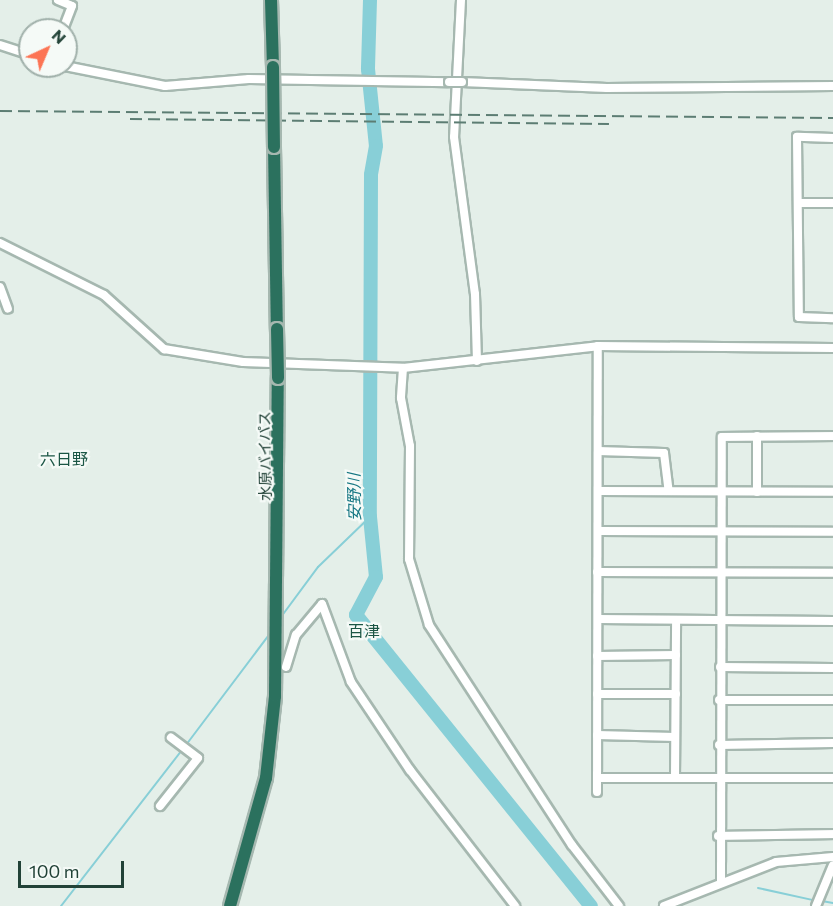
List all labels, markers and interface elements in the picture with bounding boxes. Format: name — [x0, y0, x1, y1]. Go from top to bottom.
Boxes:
north arrow — [18, 18, 78, 78]
text: N — [49, 25, 70, 47]
street label: 水原バイパス — [255, 411, 275, 501]
district label: 六日野 — [40, 449, 88, 469]
water label: 安野川 — [344, 473, 364, 521]
district label: 百津 — [348, 621, 380, 641]
scale bar — [21, 849, 128, 887]
text: 100 m — [29, 860, 79, 882]

